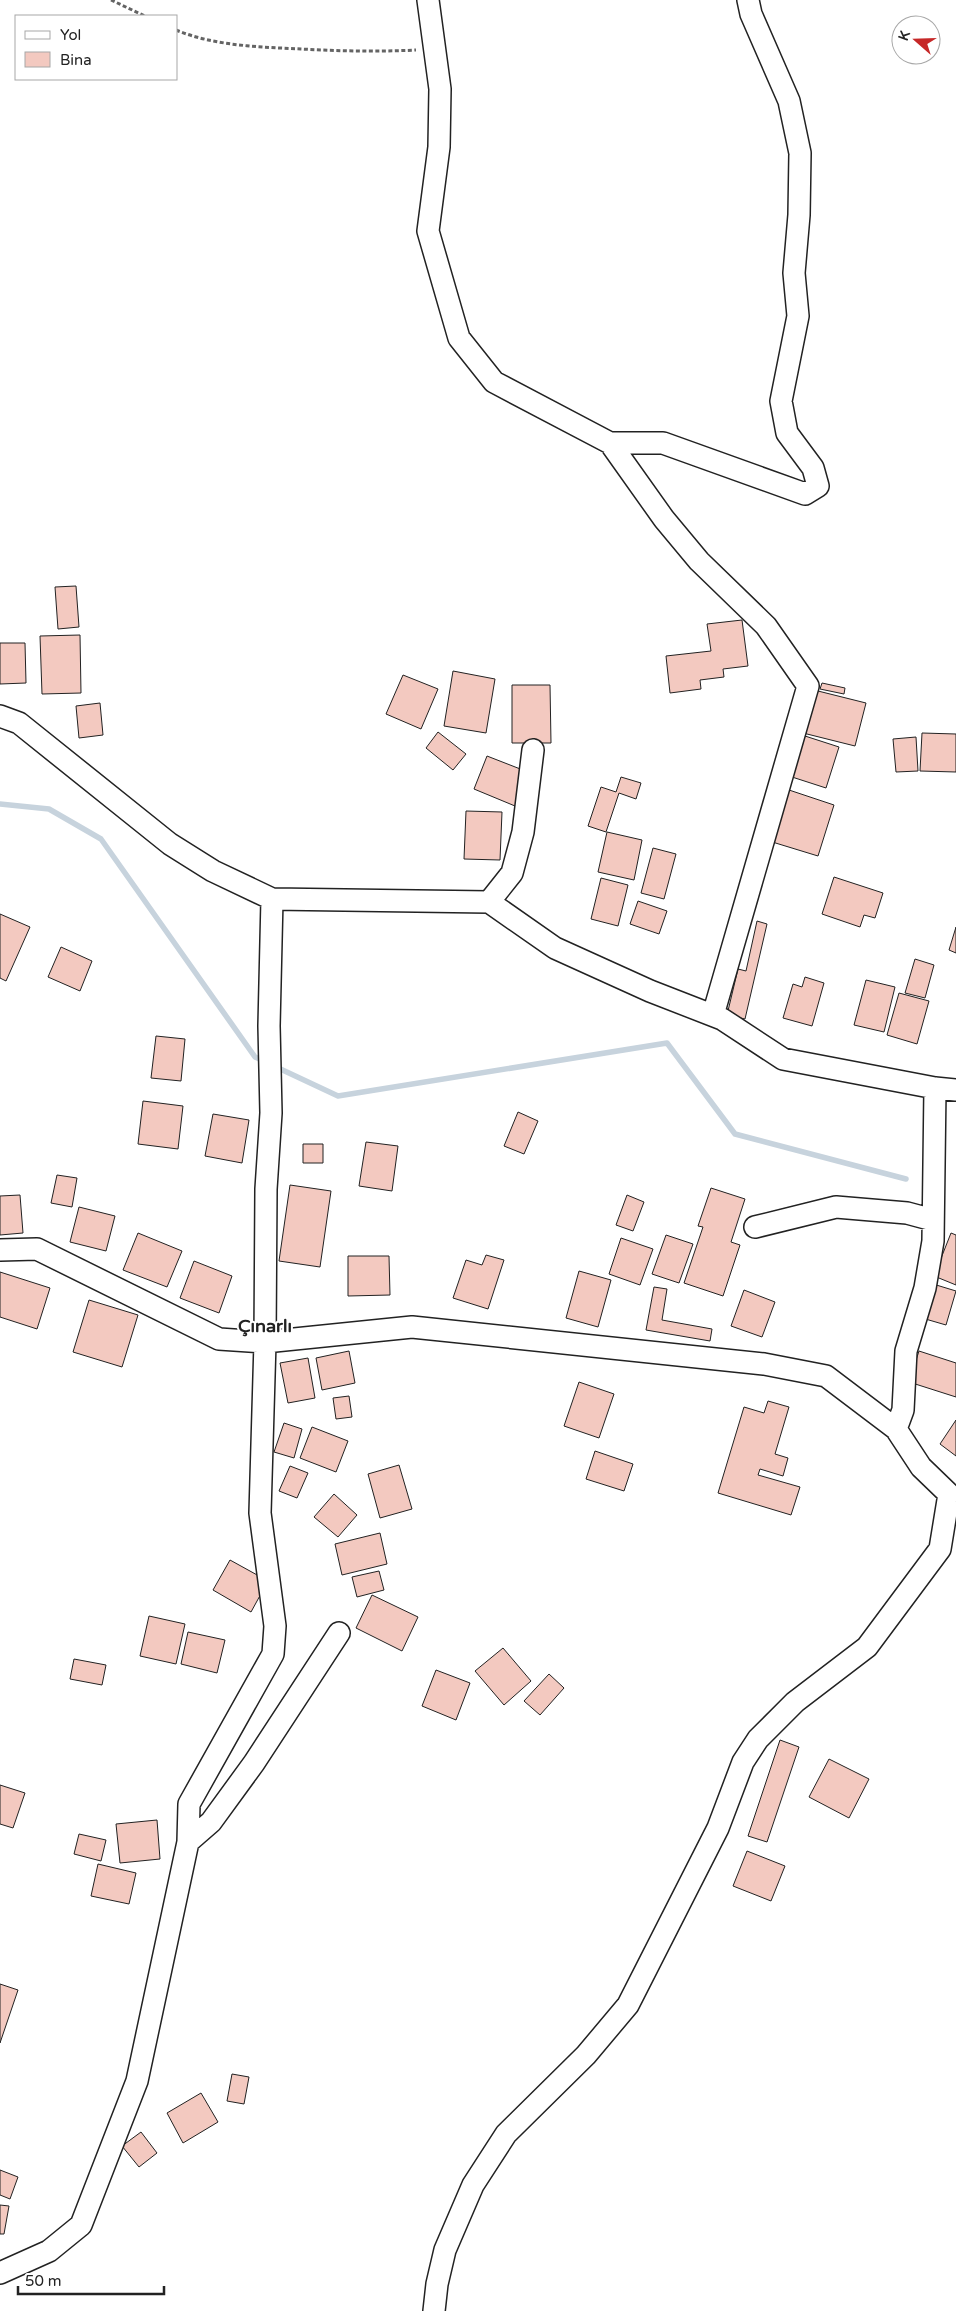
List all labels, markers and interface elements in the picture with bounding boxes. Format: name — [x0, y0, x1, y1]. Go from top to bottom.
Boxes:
legend — [15, 15, 178, 80]
north arrow — [891, 15, 941, 65]
text: Yol — [60, 26, 81, 44]
text: K — [895, 28, 914, 43]
text: Bina — [60, 51, 92, 69]
district label: Çınarlı — [238, 1315, 292, 1337]
scale bar — [18, 2264, 164, 2296]
text: 50 m — [25, 2272, 62, 2290]

